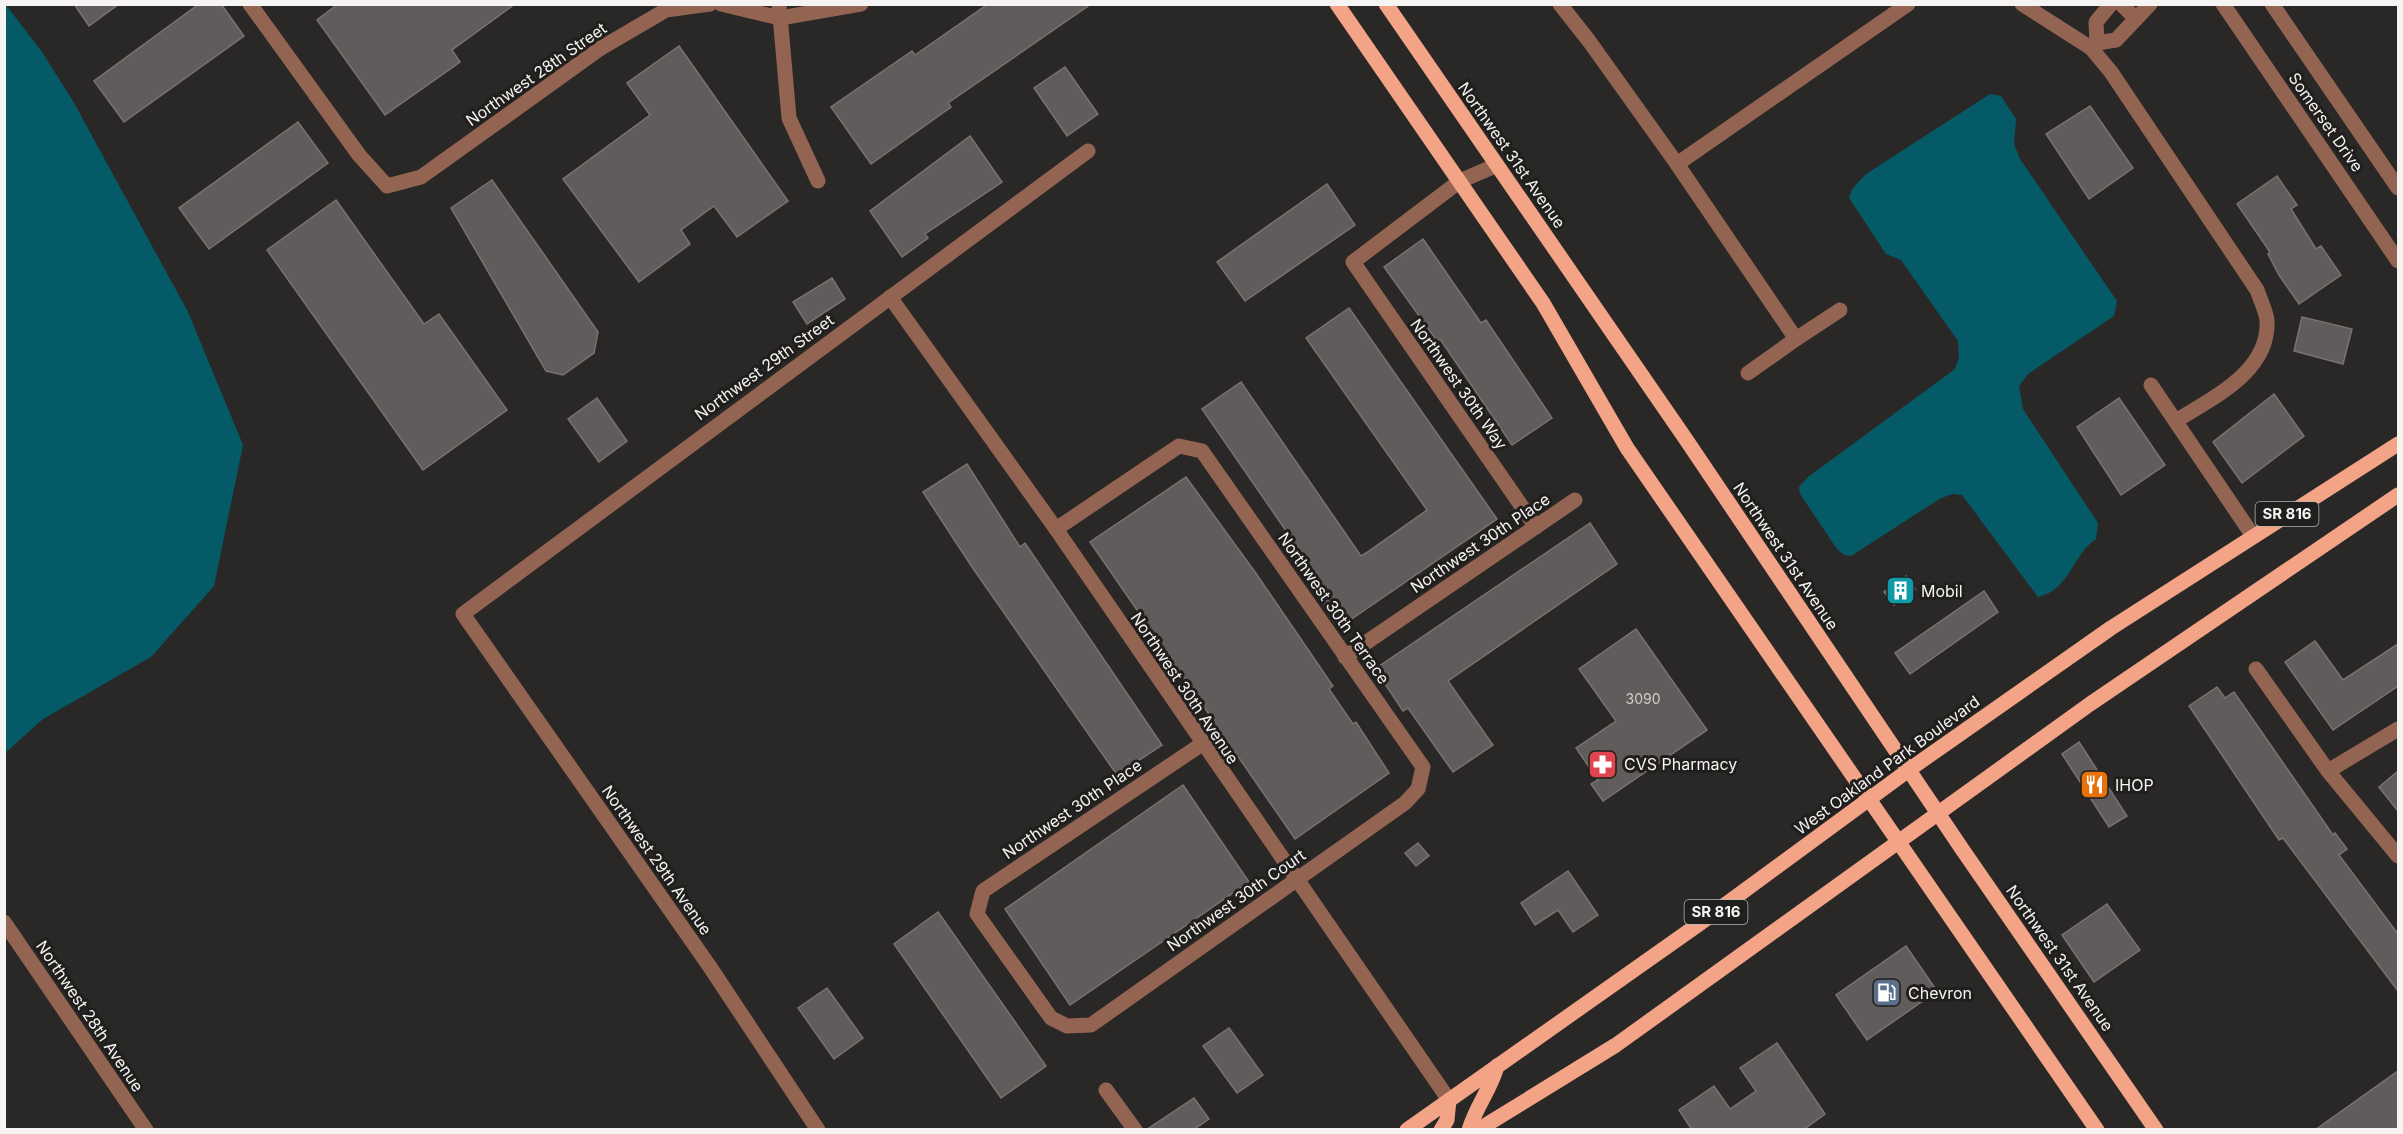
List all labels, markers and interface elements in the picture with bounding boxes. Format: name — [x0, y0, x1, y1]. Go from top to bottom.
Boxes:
street label: Northwest 28th Street — [462, 18, 610, 130]
street label: Somerset Drive — [2284, 69, 2368, 175]
street label: Northwest 31st Avenue — [1454, 78, 1570, 232]
street label: Northwest 29th Street — [690, 310, 838, 424]
street label: Northwest 30th Way — [1406, 315, 1512, 453]
street label: Northwest 31st Avenue — [1729, 478, 1843, 634]
street label: Northwest 30th Place — [1406, 489, 1554, 597]
road number: SR 816 — [2256, 502, 2318, 526]
street label: Northwest 30th Terrace — [1274, 528, 1394, 688]
building icon: Mobil — [1884, 575, 1916, 607]
place label: Mobil — [1921, 581, 1963, 601]
street label: Northwest 30th Avenue — [1127, 608, 1243, 768]
house number: 3090 — [1626, 690, 1661, 707]
street label: West Oakland Park Boulevard — [1791, 691, 1983, 839]
pharmacy icon: CVS Pharmacy — [1587, 748, 1619, 780]
place label: CVS Pharmacy — [1624, 754, 1737, 774]
street label: Northwest 30th Place — [998, 755, 1146, 863]
restaurant icon: IHOP — [2078, 769, 2110, 801]
place label: IHOP — [2115, 775, 2154, 795]
street label: Northwest 29th Avenue — [598, 781, 716, 939]
street label: Northwest 30th Court — [1163, 845, 1309, 955]
street label: Northwest 31st Avenue — [2002, 881, 2118, 1035]
road number: SR 816 — [1684, 900, 1748, 924]
street label: Northwest 28th Avenue — [32, 937, 148, 1095]
fuel station icon: Chevron — [1871, 977, 1903, 1009]
place label: Chevron — [1908, 983, 1972, 1003]

